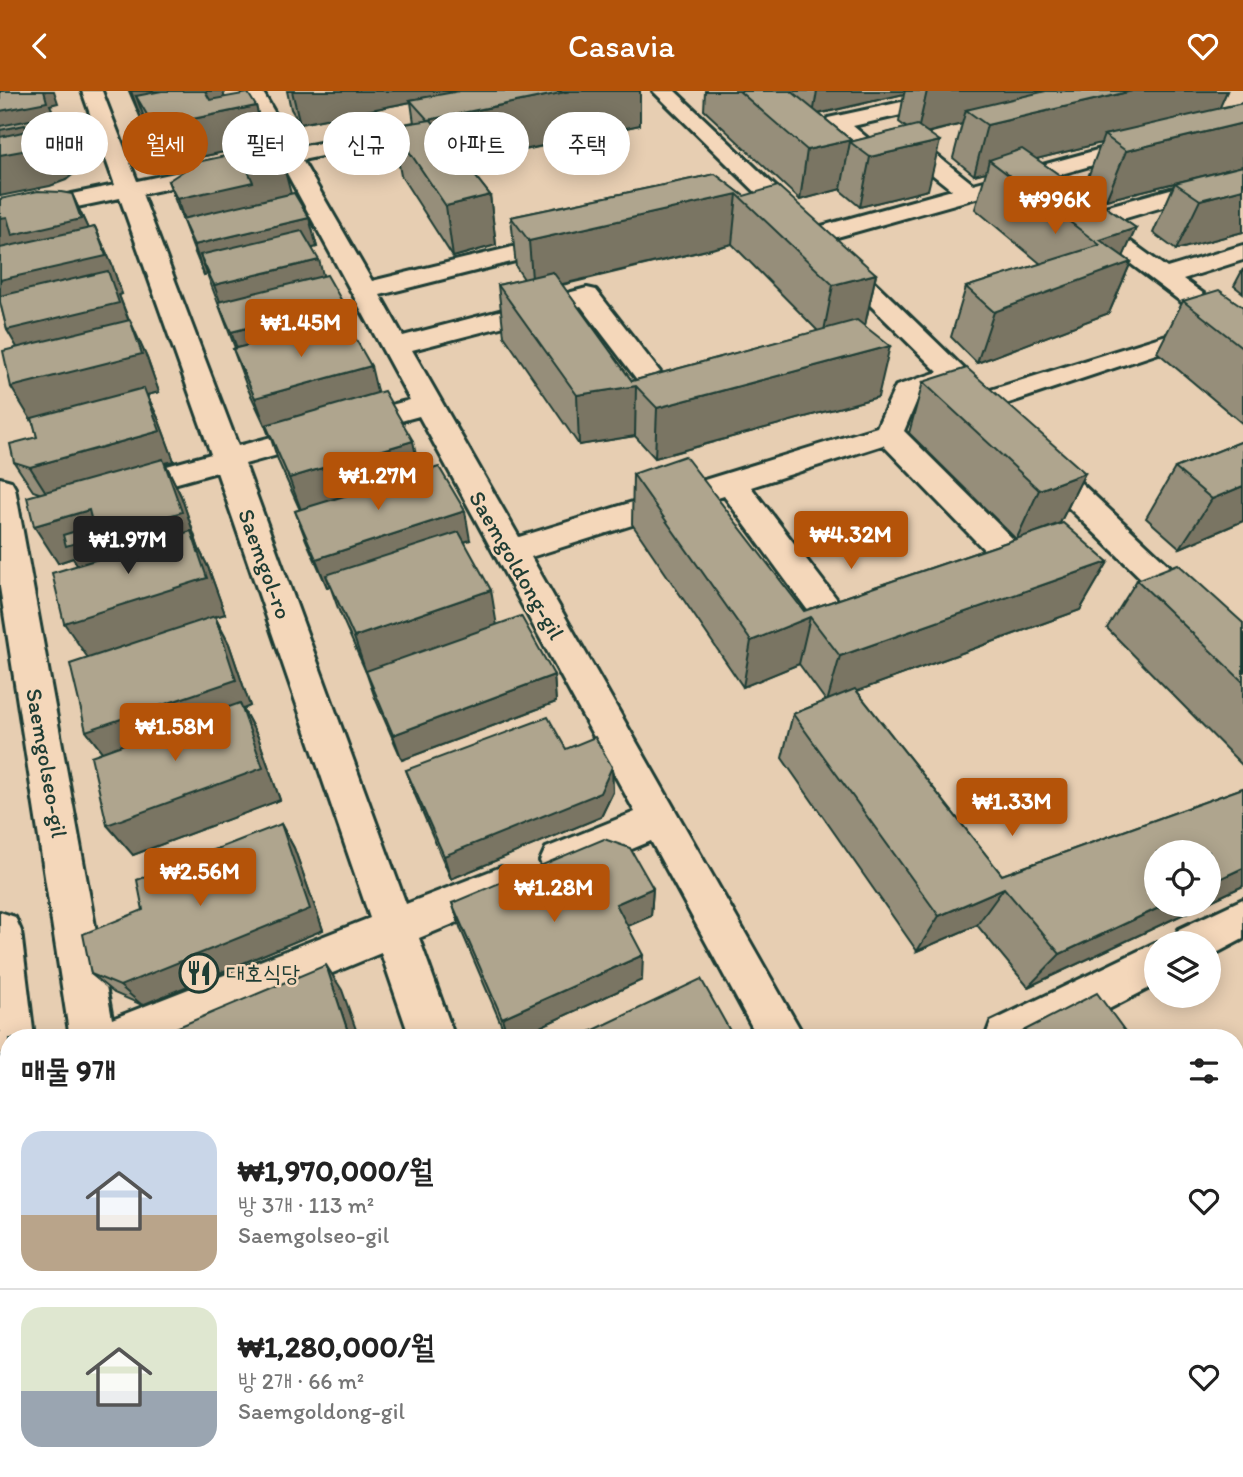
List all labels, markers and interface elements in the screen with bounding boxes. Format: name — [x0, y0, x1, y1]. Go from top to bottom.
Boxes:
icon: back — [21, 27, 59, 65]
text: Casavia — [568, 27, 675, 65]
icon: heart — [1184, 27, 1222, 65]
chip: 매매 — [21, 112, 108, 175]
chip: 월세 — [122, 112, 208, 175]
chip: 필터 — [222, 112, 309, 175]
chip: 신규 — [323, 112, 410, 175]
chip: 아파트 — [424, 112, 529, 175]
chip: 주택 — [543, 112, 630, 175]
pin: ₩996K — [1006, 177, 1104, 236]
text: ₩996K — [1020, 185, 1090, 213]
pin: ₩1.45M — [244, 299, 358, 359]
text: ₩1.45M — [261, 308, 341, 336]
pin: ₩1.27M — [321, 453, 435, 512]
text: ₩1.27M — [339, 461, 417, 489]
street label: Saemgoldong-gil — [463, 486, 571, 645]
street label: Saemgol-ro — [232, 505, 298, 623]
pin: ₩4.32M — [794, 511, 908, 571]
pin: ₩1.97M — [71, 517, 185, 576]
text: ₩4.32M — [810, 520, 892, 548]
text: ₩1.97M — [89, 525, 167, 553]
street label: Saemgolseo-gil — [20, 686, 74, 840]
pin: ₩1.58M — [118, 703, 232, 763]
text: ₩1.58M — [136, 712, 214, 740]
pin: ₩1.33M — [955, 779, 1069, 838]
text: ₩1.33M — [972, 787, 1052, 815]
map controls — [1144, 840, 1221, 1008]
button: locate — [1144, 840, 1221, 917]
pin: ₩2.56M — [143, 849, 257, 908]
text: ₩2.56M — [160, 857, 240, 885]
pin: ₩1.28M — [497, 865, 611, 924]
text: ₩1.28M — [515, 873, 593, 901]
button: layers — [1144, 931, 1221, 1008]
restaurant icon: 대호식당 — [178, 952, 220, 994]
place label: 대호식당 — [226, 959, 301, 987]
text: 매물 9개 — [21, 1052, 116, 1089]
icon: filters — [1185, 1052, 1223, 1090]
text: ₩1,970,000/월 — [238, 1152, 433, 1189]
icon: home — [77, 1159, 161, 1243]
icon: heart — [1185, 1182, 1223, 1220]
text: 방 3개 · 113 m² — [238, 1191, 374, 1219]
text: Saemgolseo-gil — [238, 1221, 389, 1249]
text: ₩1,280,000/월 — [238, 1328, 435, 1365]
icon: home — [77, 1335, 161, 1419]
icon: heart — [1185, 1358, 1223, 1396]
text: 방 2개 · 66 m² — [238, 1367, 364, 1395]
text: Saemgoldong-gil — [238, 1397, 405, 1425]

